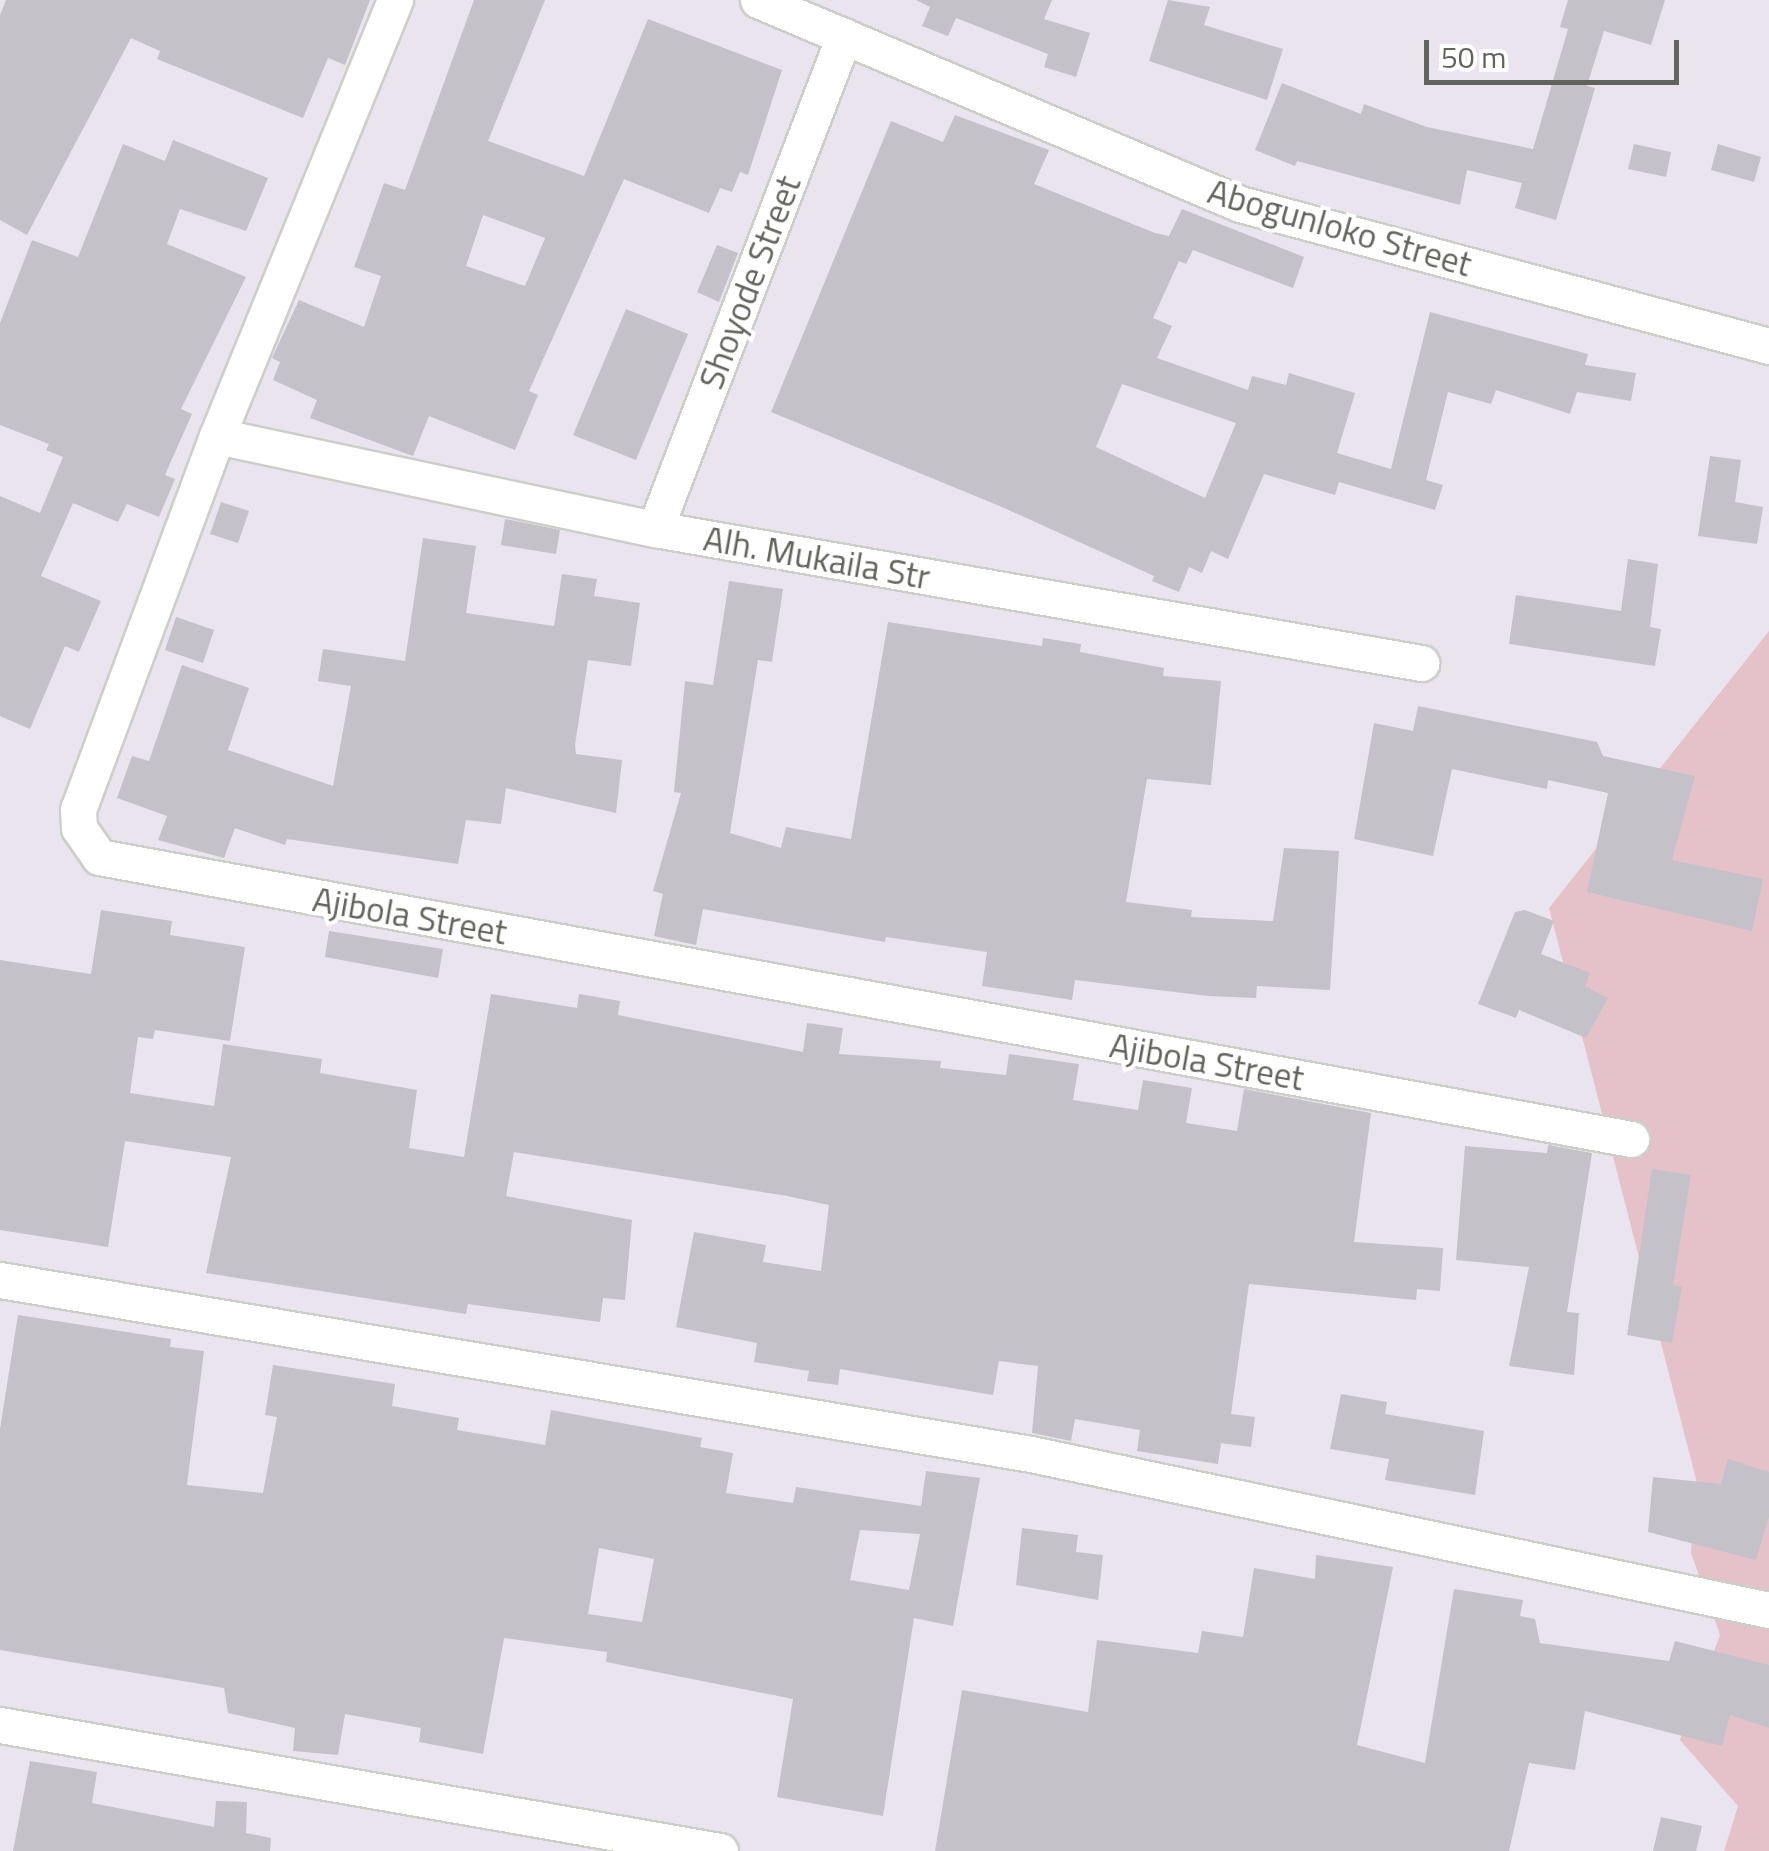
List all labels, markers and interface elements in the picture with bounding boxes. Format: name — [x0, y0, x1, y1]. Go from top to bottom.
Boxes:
scale bar — [1429, 20, 1684, 82]
text: 50 m — [1441, 34, 1506, 80]
street label: Shoyode Street — [689, 169, 809, 395]
street label: Abogunloko Street — [1203, 169, 1477, 285]
street label: Alh. Mukaila Str — [700, 516, 934, 598]
street label: Ajibola Street — [310, 877, 510, 953]
street label: Ajibola Street — [1107, 1023, 1307, 1099]

